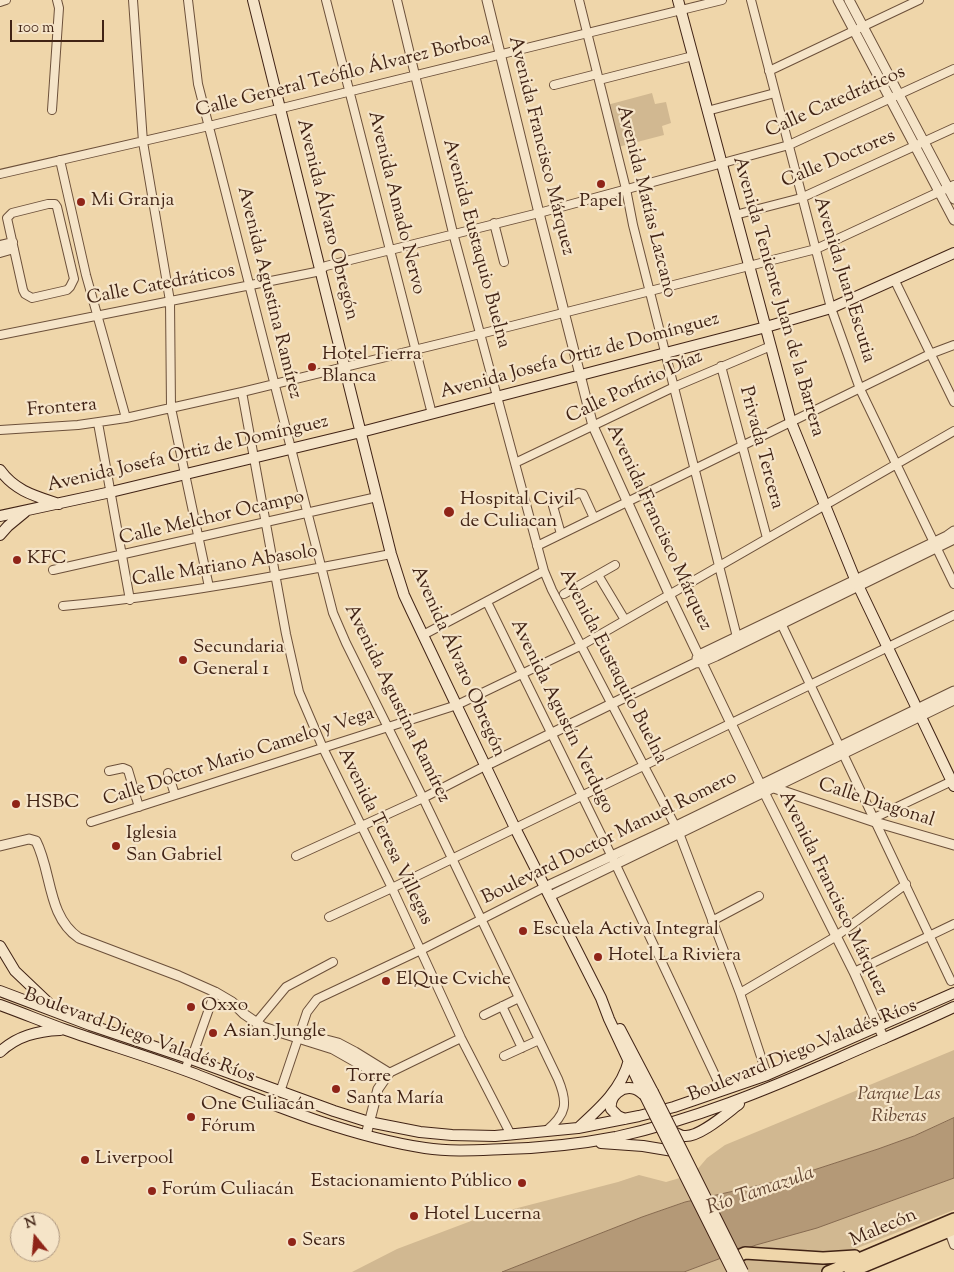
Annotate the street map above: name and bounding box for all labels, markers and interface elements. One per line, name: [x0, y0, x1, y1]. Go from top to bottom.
scale bar: [12, 10, 106, 42]
text: 100 m: [18, 18, 54, 39]
street label: Calle General Teófilo Álvarez Borboa: [194, 28, 492, 124]
street label: Avenida Francisco Márquez: [502, 34, 578, 258]
street label: Calle Catedráticos: [763, 62, 909, 144]
street label: Avenida Matías Lazcano: [610, 104, 680, 300]
street label: Avenida Amado Nervo: [361, 109, 429, 297]
street label: Avenida Álvaro Obregón: [290, 117, 362, 323]
street label: Calle Doctores: [779, 126, 899, 194]
street label: Avenida Eustaquio Buelna: [436, 137, 514, 351]
street label: Avenida Teniente Juan de la Barrera: [726, 154, 828, 440]
marker: Papel: [595, 178, 607, 190]
street label: Avenida Agustina Ramírez: [231, 185, 305, 401]
place label: Mi Granja: [91, 191, 174, 213]
place label: Papel: [579, 192, 623, 214]
street label: Avenida Juan Escutia: [807, 194, 879, 366]
marker: Mi Granja: [75, 196, 87, 208]
street label: Calle Catedráticos: [85, 260, 237, 312]
street label: Avenida Josefa Ortiz de Domínguez: [438, 309, 722, 405]
place label: Hotel Tierra Blanca: [322, 345, 422, 389]
street label: Calle Porfirio Díaz: [563, 346, 707, 430]
marker: Hotel Tierra Blanca: [306, 361, 318, 373]
street label: Privada Tercera: [733, 384, 787, 512]
street label: Frontera: [26, 395, 98, 423]
street label: Avenida Josefa Ortiz de Domínguez: [45, 411, 331, 499]
street label: Avenida Francisco Márquez: [600, 421, 716, 635]
street label: Calle Melchor Ocampo: [117, 487, 307, 551]
place label: Hospital Civil de Culiacan: [460, 490, 574, 534]
marker: Hospital Civil de Culiacan: [442, 505, 456, 519]
street label: Calle Mariano Abasolo: [131, 541, 319, 593]
place label: KFC: [27, 549, 67, 571]
marker: KFC: [11, 554, 23, 566]
street label: Avenida Álvaro Obregón: [405, 563, 509, 761]
street label: Avenida Eustaquio Buelna: [553, 566, 671, 768]
street label: Avenida Agustina Ramírez: [338, 601, 454, 807]
street label: Avenida Agustín Verdugo: [504, 616, 618, 818]
place label: Secundaria General 1: [193, 638, 284, 682]
marker: Secundaria General 1: [177, 654, 189, 666]
street label: Calle Doctor Mario Camelo y Vega: [101, 703, 377, 813]
street label: Avenida Teresa Villegas: [331, 745, 437, 929]
street label: Boulevard Doctor Manuel Romero: [479, 767, 741, 911]
street label: Calle Diagonal: [815, 774, 937, 834]
street label: Avenida Francisco Márquez: [772, 788, 892, 1000]
place label: HSBC: [26, 793, 80, 815]
marker: HSBC: [10, 798, 22, 810]
place label: Iglesia San Gabriel: [126, 824, 222, 868]
marker: Iglesia San Gabriel: [110, 840, 122, 852]
place label: Escuela Activa Integral: [533, 920, 719, 942]
marker: Escuela Activa Integral: [517, 925, 529, 937]
place label: Hotel La Riviera: [608, 946, 741, 968]
marker: Hotel La Riviera: [592, 951, 604, 963]
place label: ElQue Cviche: [396, 970, 511, 992]
marker: ElQue Cviche: [380, 975, 392, 987]
street label: Boulevard Diego Valadés Ríos: [20, 984, 258, 1090]
place label: Oxxo: [201, 996, 248, 1018]
street label: Boulevard Diego Valadés Ríos: [685, 996, 921, 1108]
marker: Oxxo: [185, 1001, 197, 1013]
place label: Asian Jungle: [223, 1022, 326, 1044]
marker: Asian Jungle: [207, 1027, 219, 1039]
place label: Torre Santa María: [346, 1067, 444, 1111]
marker: Torre Santa María: [330, 1083, 342, 1095]
park label: Parque Las Riberas: [857, 1085, 941, 1129]
place label: One Culiacán Fórum: [201, 1095, 315, 1139]
marker: One Culiacán Fórum: [185, 1111, 197, 1123]
place label: Liverpool: [95, 1149, 174, 1171]
marker: Liverpool: [79, 1154, 91, 1166]
water label: Río Tamazula: [704, 1162, 818, 1222]
place label: Estacionamiento Público: [311, 1172, 512, 1194]
marker: Estacionamiento Público: [516, 1177, 528, 1189]
place label: Forúm Culiacán: [162, 1180, 294, 1202]
marker: Forúm Culiacán: [146, 1185, 158, 1197]
place label: Hotel Lucerna: [424, 1205, 541, 1227]
street label: Malecón: [847, 1205, 921, 1253]
marker: Hotel Lucerna: [408, 1210, 420, 1222]
north arrow: [10, 1212, 60, 1262]
text: N: [23, 1212, 39, 1235]
place label: Sears: [302, 1231, 345, 1253]
marker: Sears: [286, 1236, 298, 1248]

